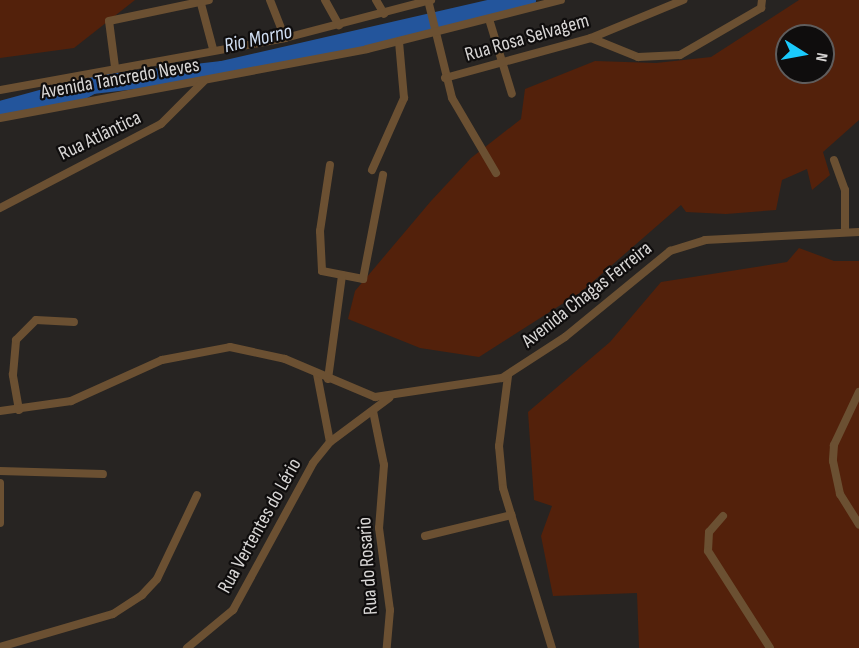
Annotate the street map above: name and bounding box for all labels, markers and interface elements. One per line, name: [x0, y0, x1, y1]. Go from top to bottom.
street label: Rua Rosa Selvagem: [462, 9, 592, 67]
water label: Rio Morno: [221, 19, 295, 59]
north arrow: [775, 24, 835, 84]
text: N: [811, 51, 831, 63]
street label: Avenida Tancredo Neves: [39, 53, 201, 105]
street label: Rua Atlântica: [55, 106, 145, 166]
street label: Avenida Chagas Ferreira: [517, 237, 657, 353]
street label: Rua Vertentes do Lério: [213, 454, 307, 598]
street label: Rua do Rosario: [353, 516, 383, 616]

